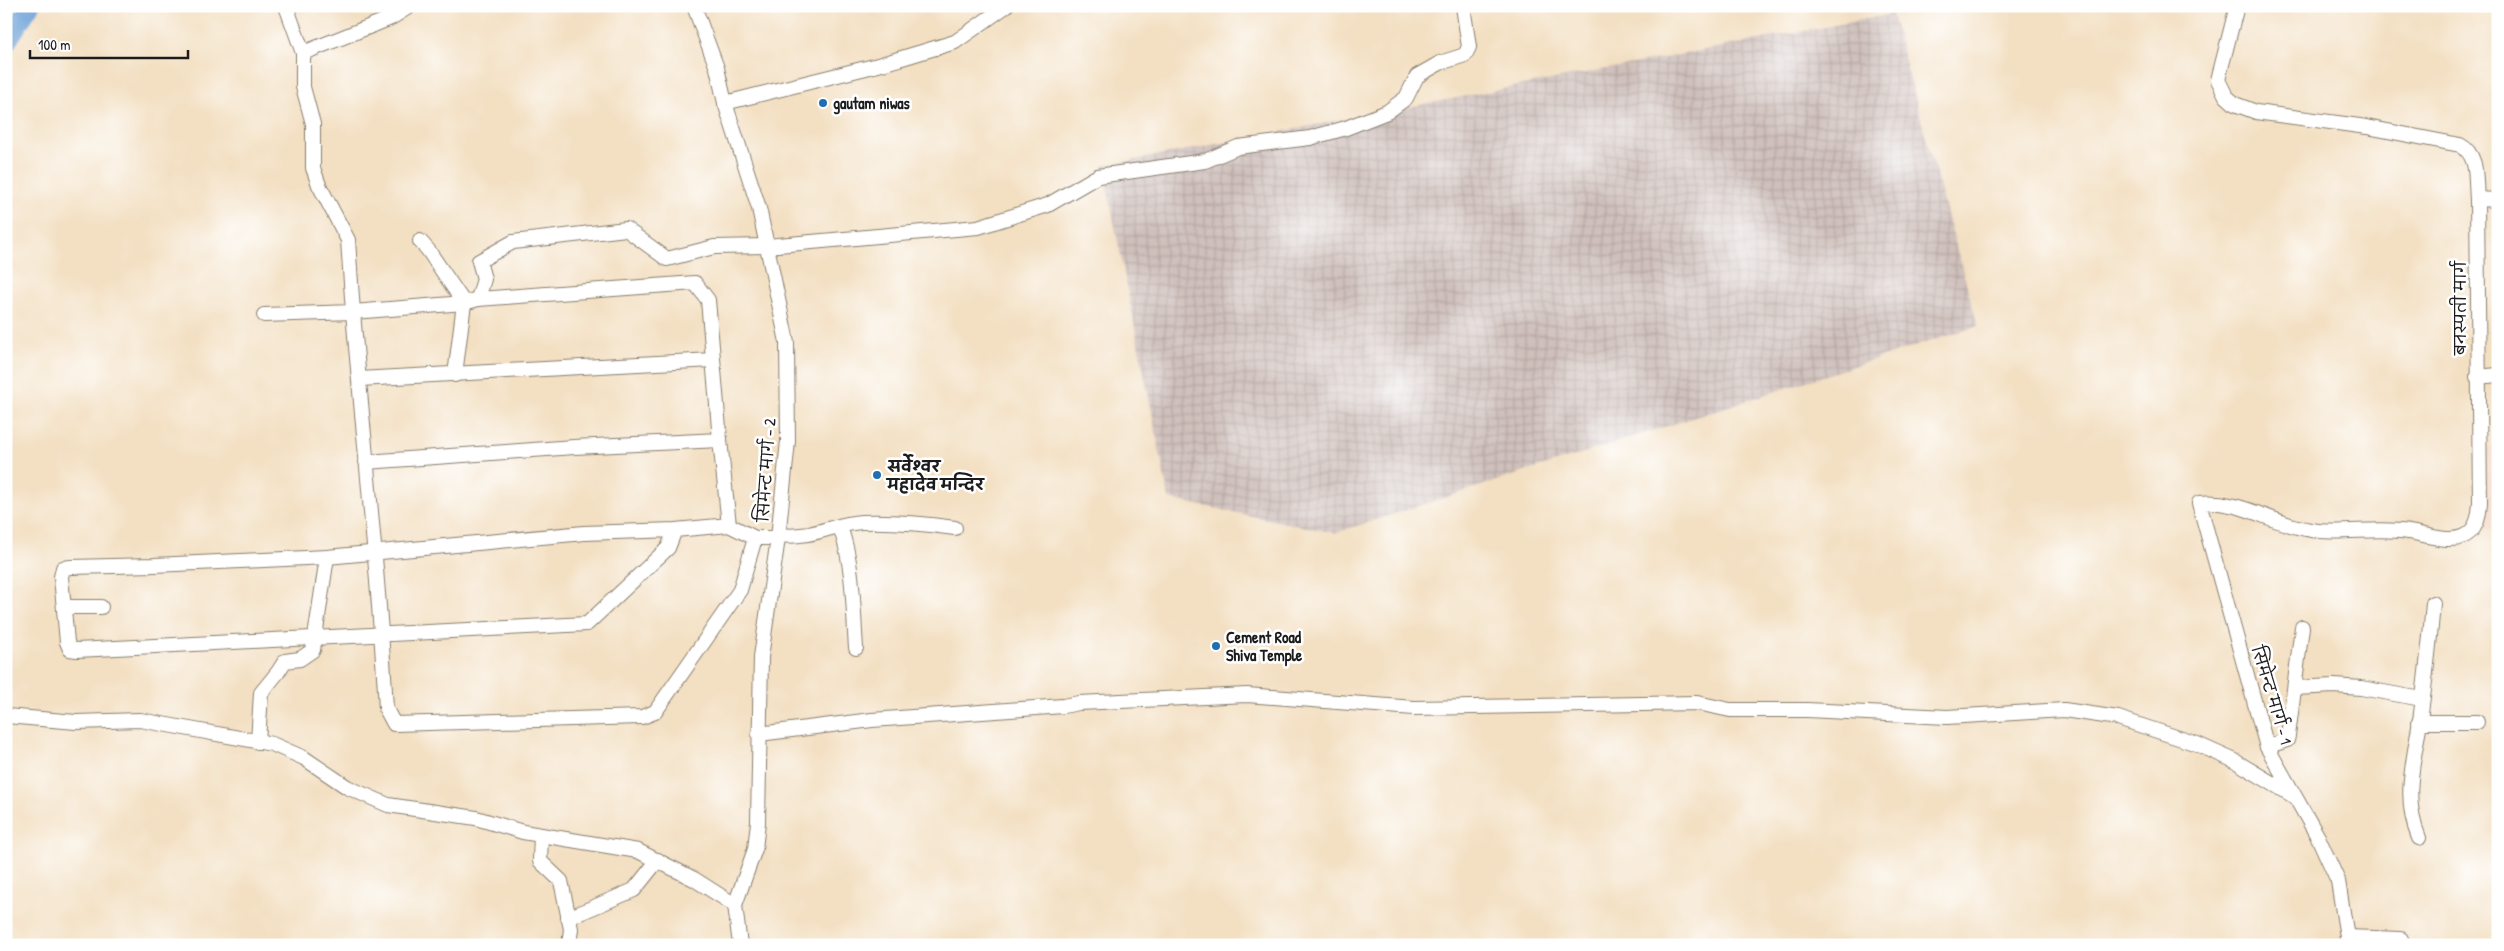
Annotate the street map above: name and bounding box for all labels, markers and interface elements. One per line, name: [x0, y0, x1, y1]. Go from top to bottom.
scale bar: [30, 28, 188, 60]
text: 100 m: [38, 34, 71, 55]
place label: gautam niwas: [833, 92, 911, 115]
marker: gautam niwas: [817, 97, 829, 109]
street label: बनस्पती मार्ग: [2449, 260, 2471, 356]
street label: सिमेन्ट मार्ग - 2: [751, 417, 781, 524]
place label: सर्वेश्वर महादेव मन्दिर: [885, 453, 985, 495]
marker: सर्वेश्वर महादेव मन्दिर: [871, 469, 883, 481]
place label: Cement Road Shiva Temple: [1226, 626, 1303, 667]
marker: Cement Road Shiva Temple: [1210, 640, 1222, 652]
street label: सिमेन्ट मार्ग - 1: [2246, 642, 2297, 747]

